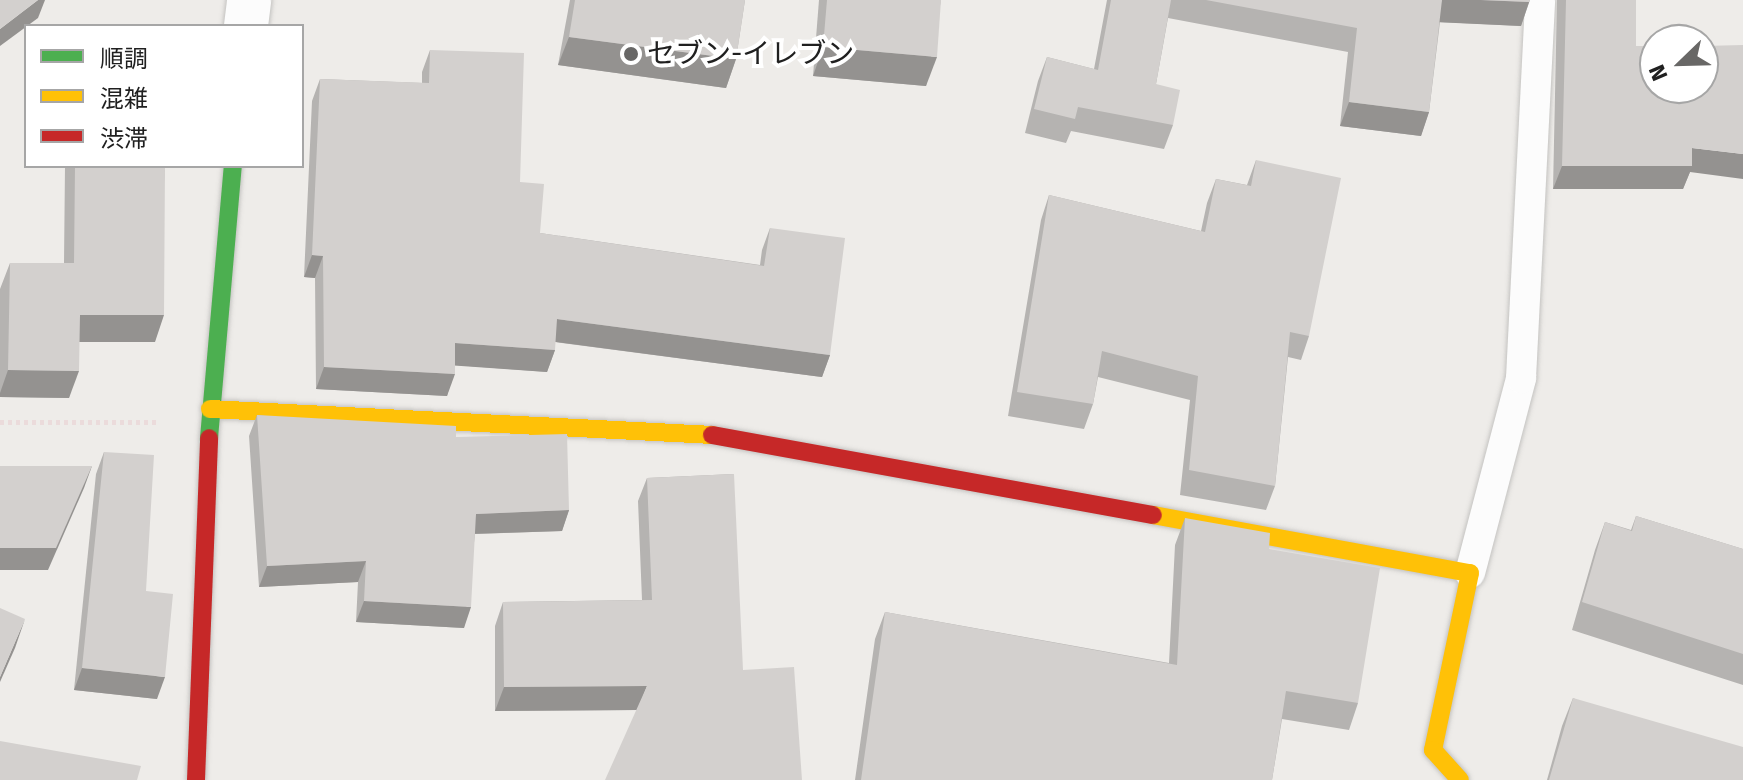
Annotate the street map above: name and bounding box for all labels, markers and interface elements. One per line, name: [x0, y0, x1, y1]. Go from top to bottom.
legend: [24, 24, 304, 168]
north arrow: [1639, 24, 1719, 104]
place label: セブン-イレブン: [647, 37, 854, 71]
text: 順調: [100, 45, 148, 73]
marker: セブン-イレブン: [622, 45, 640, 63]
text: N: [1643, 61, 1674, 85]
text: 混雑: [100, 85, 148, 113]
text: 渋滞: [100, 125, 148, 153]

